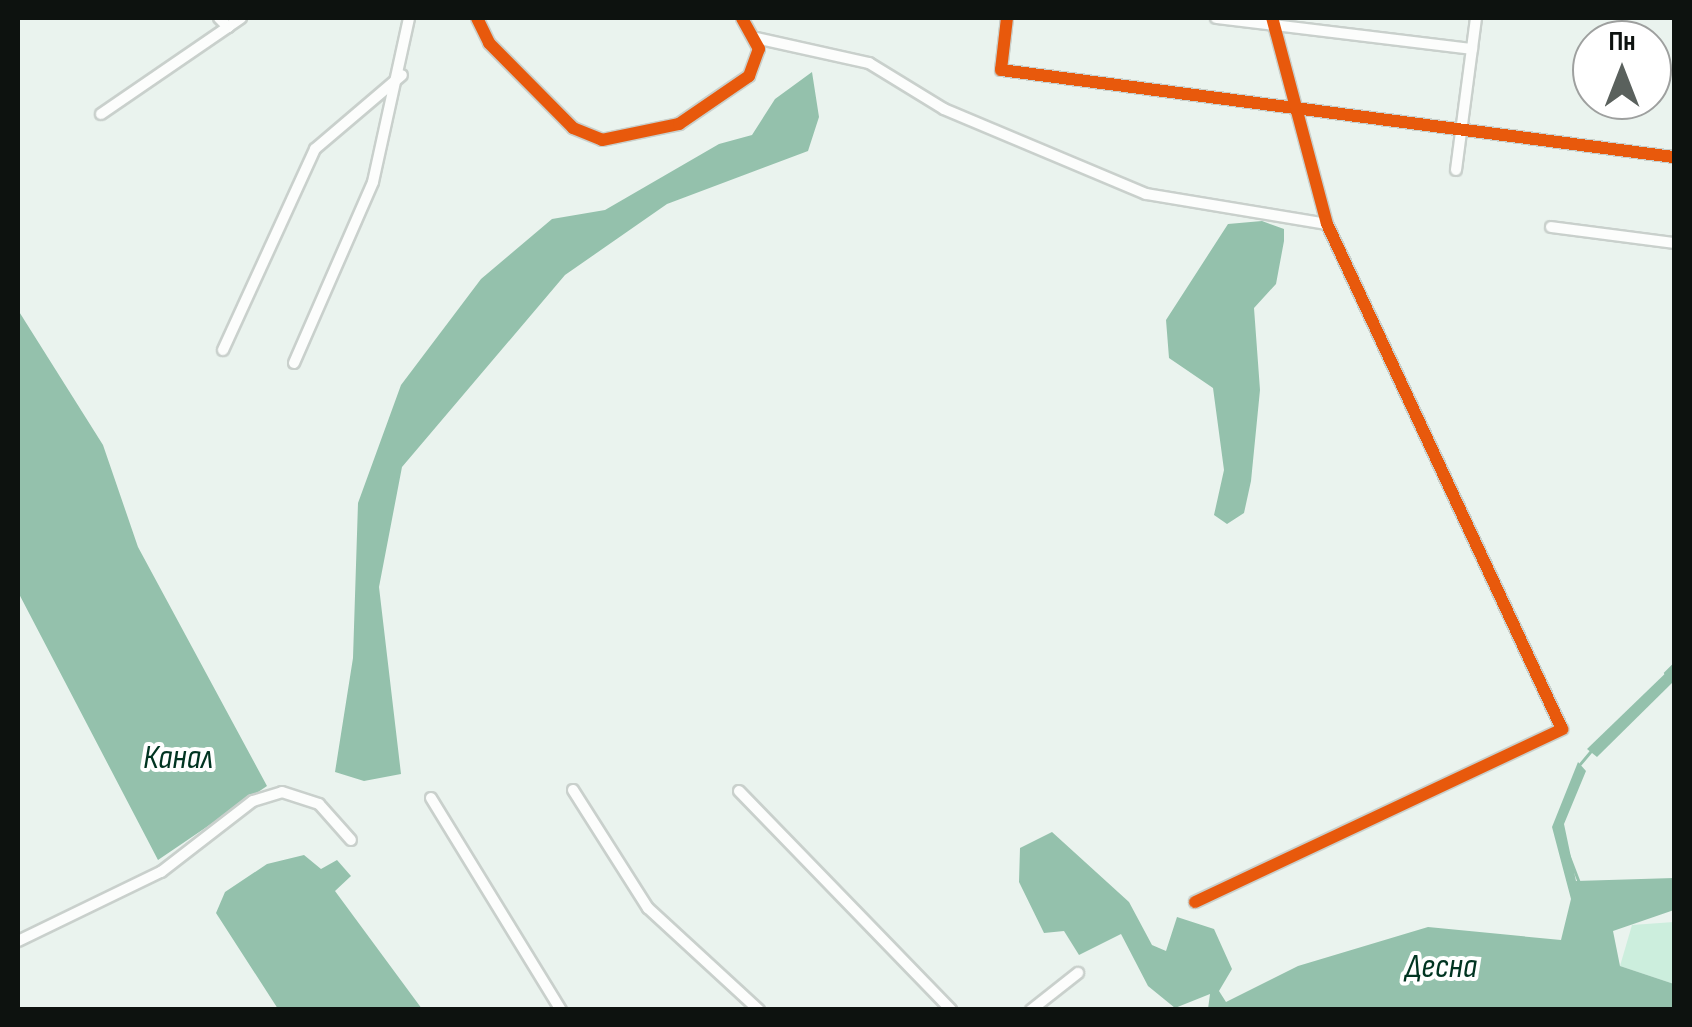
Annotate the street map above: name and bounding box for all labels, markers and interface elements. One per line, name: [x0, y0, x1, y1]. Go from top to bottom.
north arrow: [1572, 20, 1672, 120]
text: Пн: [1608, 25, 1636, 58]
water label: Канал: [143, 737, 213, 779]
water label: Десна: [1405, 946, 1477, 988]

